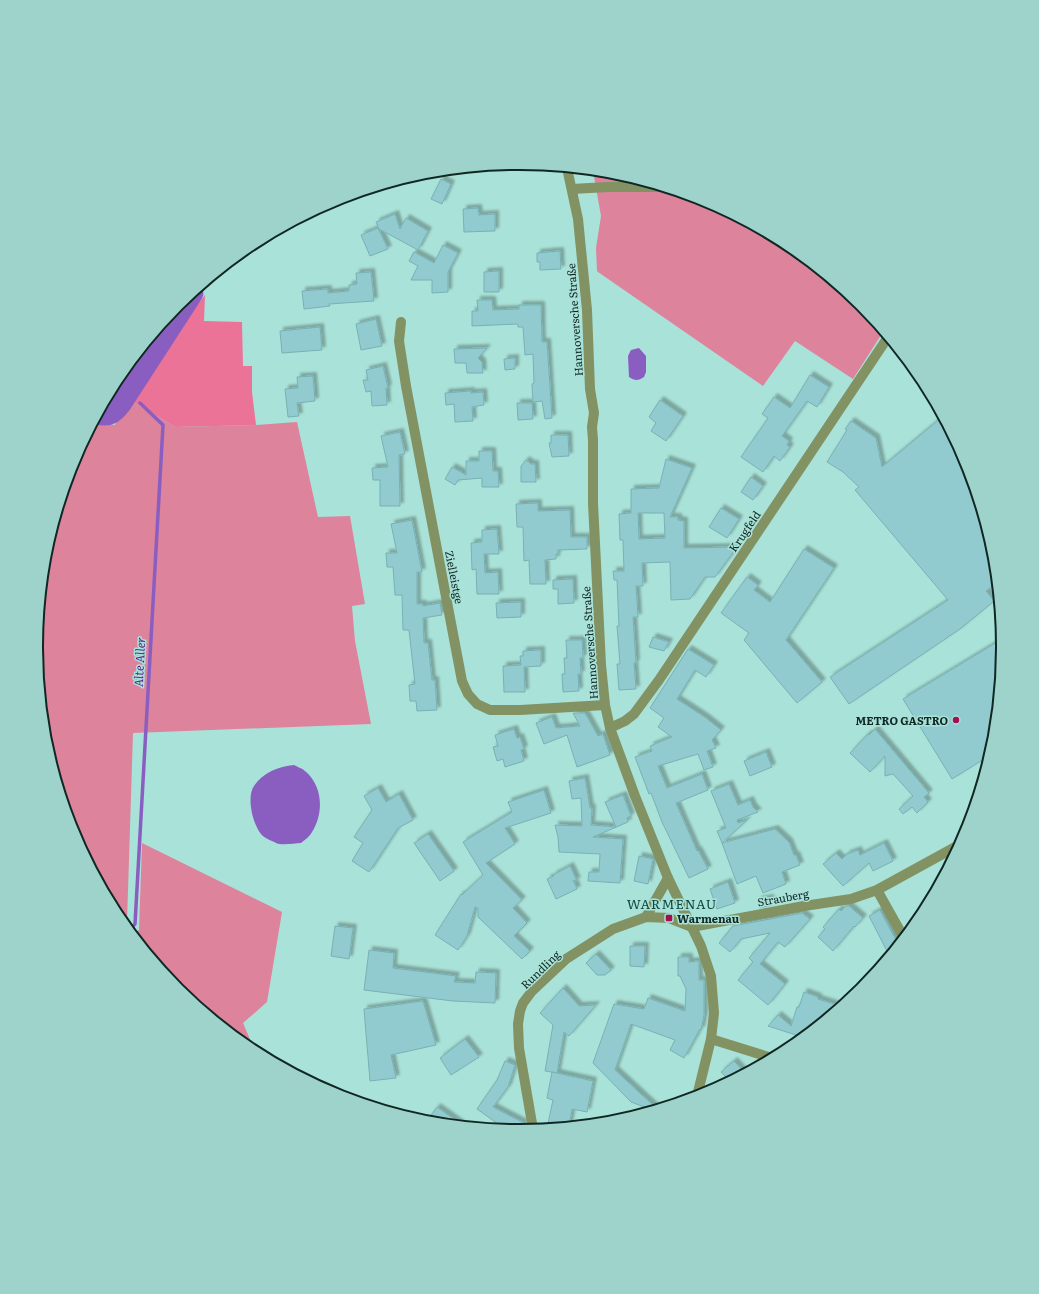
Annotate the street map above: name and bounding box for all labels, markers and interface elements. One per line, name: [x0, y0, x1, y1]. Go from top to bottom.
street label: Hannoversche Straße: [562, 263, 586, 377]
street label: Krugfeld: [724, 507, 764, 555]
street label: Zielleistge: [442, 549, 468, 605]
street label: Hannoversche Straße: [577, 586, 601, 700]
water label: Alte Aller: [129, 636, 149, 687]
place label: METRO GASTRO: [855, 712, 948, 728]
marker: METRO GASTRO: [951, 715, 961, 725]
street label: Strauberg: [756, 884, 811, 909]
district label: WARMENAU: [627, 894, 717, 913]
place label: Warmenau: [677, 910, 740, 926]
marker: Warmenau: [664, 913, 674, 923]
street label: Rundling: [517, 946, 564, 992]

